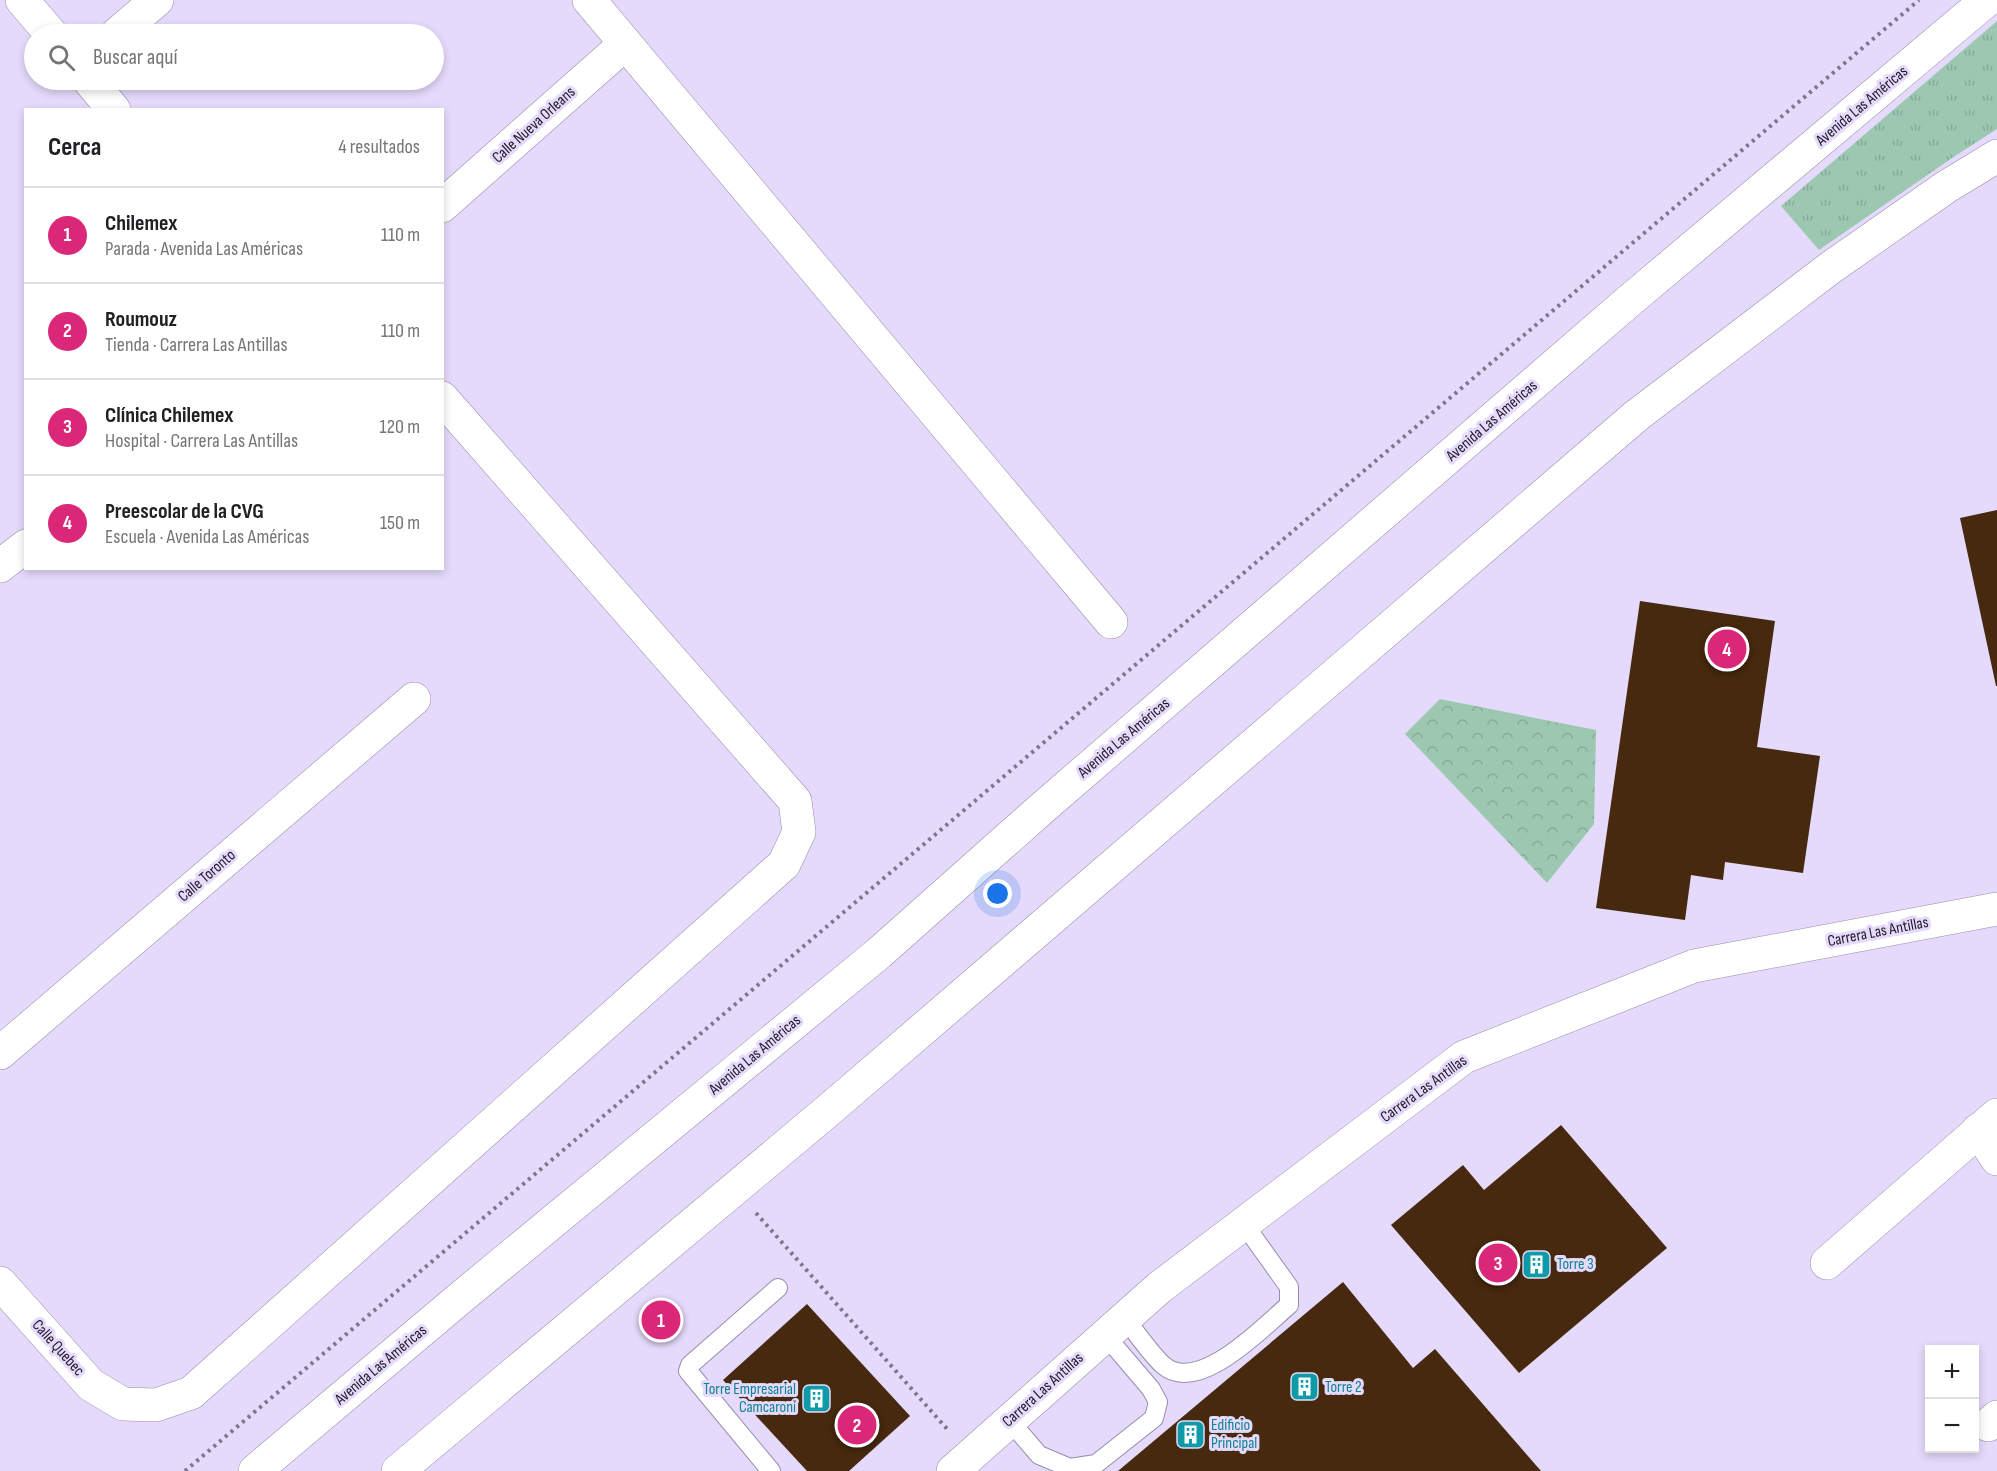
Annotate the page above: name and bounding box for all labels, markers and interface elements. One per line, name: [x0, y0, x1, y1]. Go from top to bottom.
search box: [24, 24, 444, 90]
icon: search: [45, 41, 78, 74]
text: Buscar aquí: [93, 44, 178, 71]
street label: Avenida Las Américas: [1811, 62, 1912, 151]
street label: Calle Nueva Orleans: [489, 83, 580, 167]
text: Cerca: [48, 132, 101, 163]
text: 4 resultados: [338, 135, 420, 159]
text: Chilemex: [105, 210, 177, 237]
text: 1: [64, 223, 71, 247]
text: 110 m: [381, 223, 420, 247]
text: Parada · Avenida Las Américas: [105, 237, 303, 261]
text: Roumouz: [105, 306, 177, 333]
text: 2: [63, 319, 72, 343]
text: 110 m: [381, 319, 420, 343]
text: Tienda · Carrera Las Antillas: [105, 333, 288, 357]
street label: Avenida Las Américas: [1442, 376, 1542, 466]
text: Clínica Chilemex: [105, 402, 233, 429]
text: 3: [63, 415, 72, 439]
text: 120 m: [380, 415, 420, 439]
text: Hospital · Carrera Las Antillas: [105, 429, 298, 453]
text: Preescolar de la CVG: [105, 498, 264, 525]
text: 4: [63, 511, 72, 535]
text: 150 m: [380, 511, 420, 535]
text: Escuela · Avenida Las Américas: [105, 525, 309, 549]
pin: 4: [1708, 626, 1746, 672]
street label: Avenida Las Américas: [1073, 694, 1174, 783]
street label: Calle Toronto: [174, 846, 240, 906]
your location: [983, 879, 1012, 908]
street label: Carrera Las Antillas: [1826, 913, 1930, 951]
street label: Avenida Las Américas: [704, 1011, 805, 1100]
street label: Carrera Las Antillas: [1377, 1051, 1471, 1127]
pin: 3: [1478, 1240, 1518, 1286]
building icon: Torre 3: [1520, 1248, 1552, 1280]
place label: Torre 3: [1557, 1255, 1594, 1274]
pin: 1: [642, 1298, 680, 1342]
street label: Calle Quebec: [28, 1316, 88, 1380]
street label: Avenida Las Américas: [330, 1321, 431, 1410]
map controls: [1925, 1345, 1979, 1453]
button: +: [1925, 1345, 1979, 1399]
street label: Carrera Las Antillas: [999, 1349, 1088, 1431]
building icon: Torre 2: [1288, 1371, 1320, 1403]
place label: Torre 2: [1325, 1378, 1362, 1397]
place label: Torre Empresarial Camcaroní: [703, 1380, 796, 1417]
building icon: Torre Empresarial Camcaroní: [801, 1382, 833, 1414]
button: −: [1925, 1399, 1979, 1453]
pin: 2: [838, 1402, 876, 1448]
place label: Edificio Principal: [1211, 1416, 1257, 1453]
building icon: Edificio Principal: [1174, 1418, 1206, 1450]

